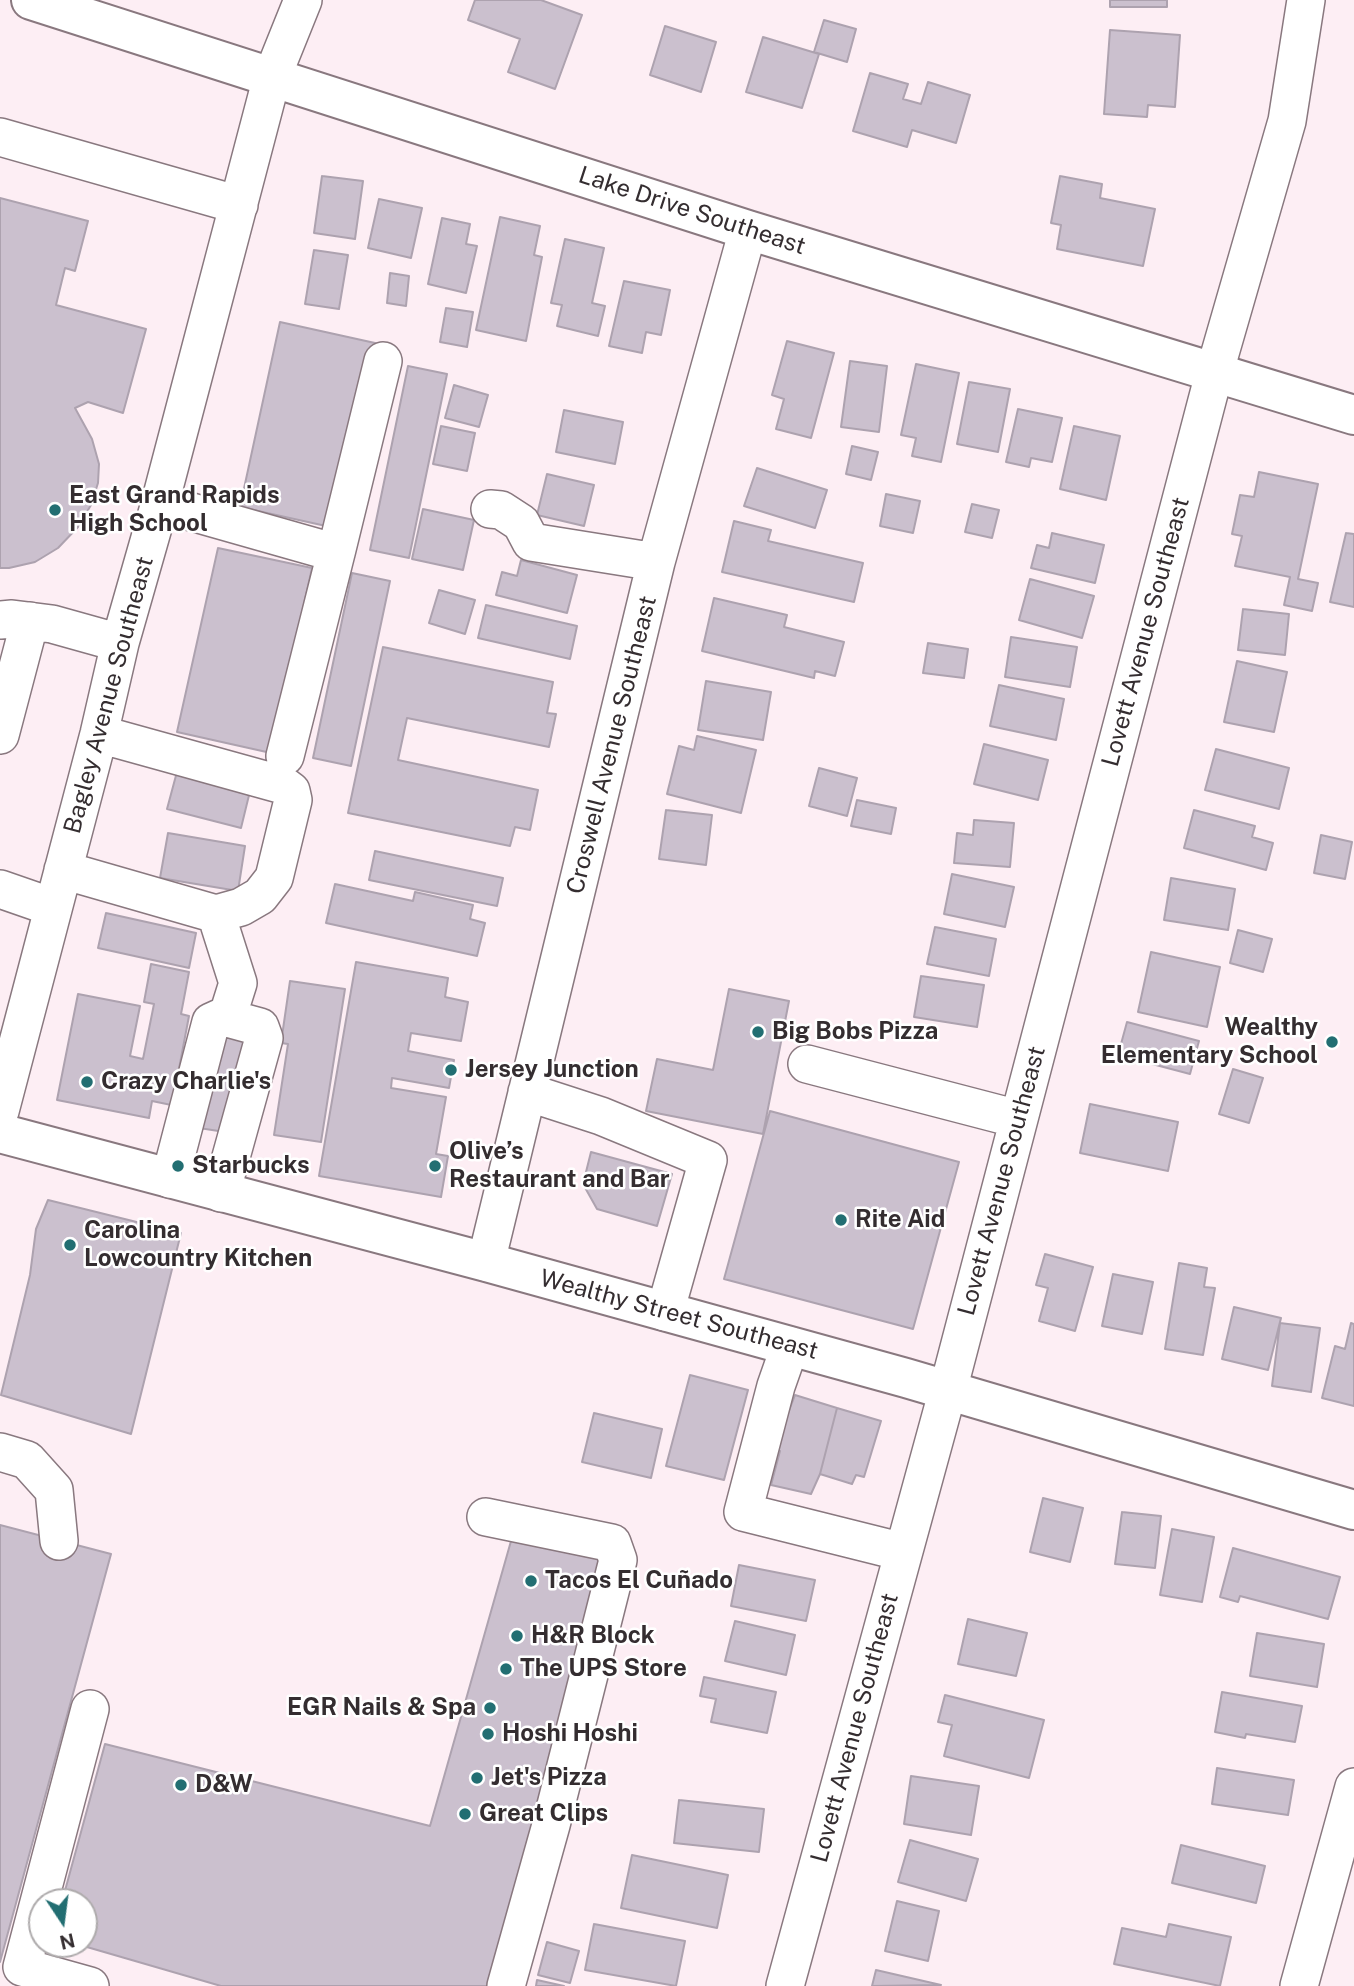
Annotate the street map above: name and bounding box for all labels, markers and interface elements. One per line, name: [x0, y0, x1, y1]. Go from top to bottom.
street label: Lake Drive Southeast: [575, 161, 809, 261]
place label: East Grand Rapids High School: [69, 482, 280, 538]
street label: Lovett Avenue Southeast: [1096, 494, 1196, 770]
marker: East Grand Rapids High School: [47, 502, 63, 518]
street label: Bagley Avenue Southeast: [58, 553, 160, 837]
street label: Croswell Avenue Southeast: [561, 593, 663, 897]
place label: Wealthy Elementary School: [1101, 1014, 1318, 1070]
place label: Big Bobs Pizza: [772, 1018, 938, 1046]
marker: Big Bobs Pizza: [750, 1024, 766, 1040]
marker: Wealthy Elementary School: [1324, 1034, 1340, 1050]
street label: Lovett Avenue Southeast: [952, 1043, 1052, 1319]
place label: Jersey Junction: [465, 1056, 639, 1084]
marker: Jersey Junction: [443, 1062, 459, 1078]
place label: Crazy Charlie's: [101, 1068, 271, 1096]
marker: Crazy Charlie's: [79, 1074, 95, 1090]
place label: Olive’s Restaurant and Bar: [449, 1138, 670, 1194]
place label: Starbucks: [192, 1152, 310, 1180]
marker: Starbucks: [170, 1158, 186, 1174]
marker: Olive’s Restaurant and Bar: [427, 1158, 443, 1174]
place label: Rite Aid: [855, 1206, 945, 1234]
marker: Rite Aid: [833, 1212, 849, 1228]
place label: Carolina Lowcountry Kitchen: [84, 1217, 312, 1273]
marker: Carolina Lowcountry Kitchen: [62, 1237, 78, 1253]
street label: Wealthy Street Southeast: [537, 1264, 821, 1366]
place label: Tacos El Cuñado: [545, 1567, 733, 1595]
marker: Tacos El Cuñado: [523, 1573, 539, 1589]
street label: Lovett Avenue Southeast: [805, 1590, 905, 1866]
place label: H&R Block: [531, 1622, 655, 1650]
marker: H&R Block: [509, 1628, 525, 1644]
place label: The UPS Store: [520, 1655, 687, 1683]
marker: The UPS Store: [498, 1661, 514, 1677]
place label: EGR Nails & Spa: [287, 1694, 476, 1722]
marker: EGR Nails & Spa: [482, 1700, 498, 1716]
place label: Hoshi Hoshi: [502, 1720, 638, 1748]
marker: Hoshi Hoshi: [480, 1726, 496, 1742]
place label: Jet's Pizza: [491, 1764, 607, 1792]
marker: Jet's Pizza: [469, 1770, 485, 1786]
place label: D&W: [195, 1771, 253, 1799]
marker: D&W: [173, 1777, 189, 1793]
place label: Great Clips: [479, 1800, 608, 1828]
marker: Great Clips: [457, 1806, 473, 1822]
north arrow: [28, 1888, 98, 1958]
text: N: [58, 1929, 77, 1954]

